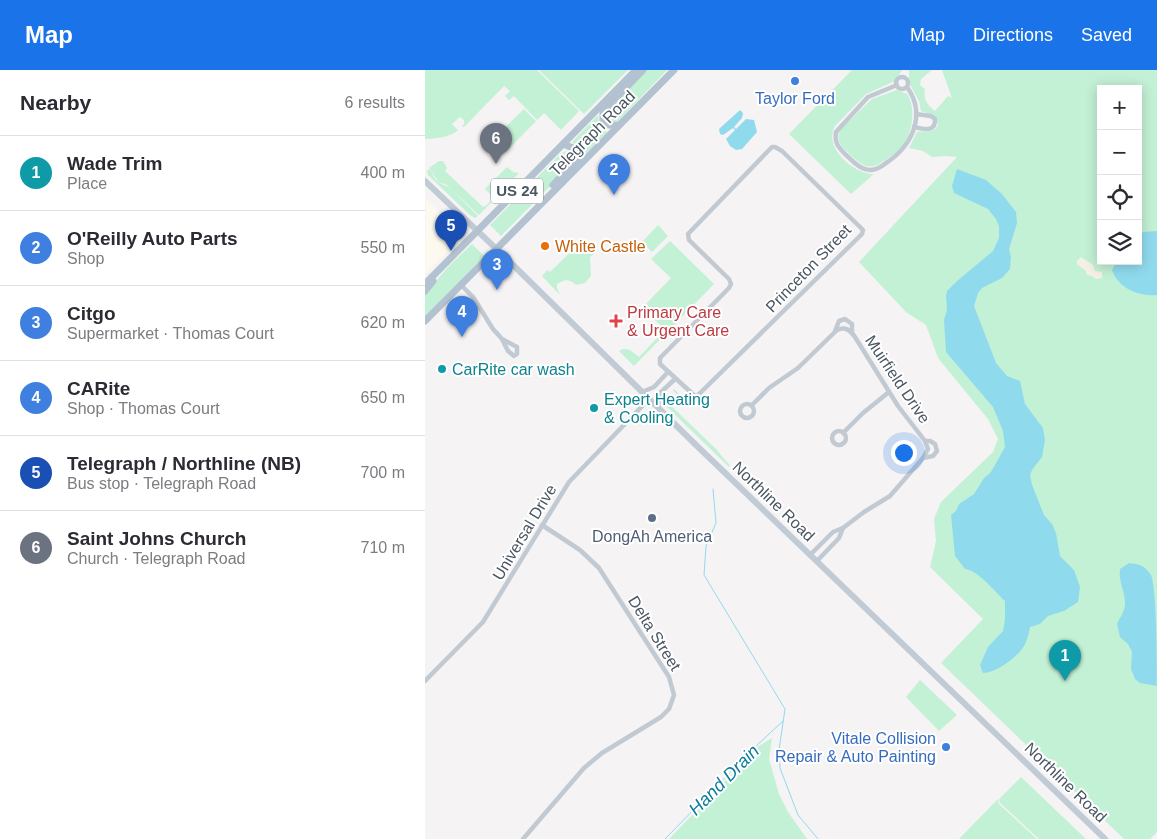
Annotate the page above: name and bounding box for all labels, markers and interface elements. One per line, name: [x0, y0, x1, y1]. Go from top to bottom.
text: Map: [25, 21, 73, 48]
text: Map: [910, 25, 945, 45]
text: Directions: [973, 25, 1053, 45]
text: Saved: [1081, 25, 1132, 45]
marker: Taylor Ford: [789, 75, 801, 87]
map controls: [1097, 85, 1142, 265]
button: +: [1097, 85, 1142, 130]
street label: Telegraph Road: [546, 87, 638, 179]
place label: Taylor Ford: [755, 90, 835, 107]
text: Nearby: [20, 91, 91, 114]
text: 6 results: [345, 94, 405, 111]
pin: 6: [480, 123, 512, 164]
button: −: [1097, 130, 1142, 175]
text: Wade Trim: [67, 153, 162, 174]
pin: 2: [598, 154, 630, 195]
text: 1: [32, 164, 40, 181]
text: 400 m: [361, 164, 405, 181]
text: Place: [67, 175, 107, 192]
button: locate: [1097, 175, 1142, 220]
road number: US 24: [491, 178, 543, 204]
pin: 5: [435, 210, 467, 251]
button: layers: [1097, 220, 1142, 265]
street label: Princeton Street: [762, 221, 855, 316]
text: O'Reilly Auto Parts: [67, 228, 238, 249]
place label: White Castle: [555, 238, 646, 255]
text: 2: [32, 239, 40, 256]
text: 550 m: [361, 239, 405, 256]
marker: White Castle: [539, 240, 551, 252]
pin: 3: [481, 249, 513, 290]
text: Shop: [67, 250, 104, 267]
pin: 4: [446, 296, 478, 337]
text: Citgo: [67, 303, 116, 324]
place label: Primary Care & Urgent Care: [627, 304, 729, 339]
text: 3: [32, 314, 40, 331]
text: 620 m: [361, 314, 405, 331]
marker: Primary Care & Urgent Care: [609, 314, 623, 328]
text: Supermarket · Thomas Court: [67, 325, 274, 342]
street label: Muirfield Drive: [862, 332, 933, 426]
place label: CarRite car wash: [452, 361, 575, 378]
marker: CarRite car wash: [436, 363, 448, 375]
text: CARite: [67, 378, 130, 399]
text: 4: [32, 389, 40, 406]
text: 650 m: [361, 389, 405, 406]
place label: Expert Heating & Cooling: [604, 391, 710, 426]
text: Shop · Thomas Court: [67, 400, 220, 417]
marker: Expert Heating & Cooling: [588, 402, 600, 414]
your location: [891, 440, 917, 466]
text: Telegraph / Northline (NB): [67, 453, 301, 474]
street label: Northline Road: [729, 458, 818, 545]
text: 5: [32, 464, 40, 481]
text: 700 m: [361, 464, 405, 481]
text: Bus stop · Telegraph Road: [67, 475, 256, 492]
street label: Universal Drive: [489, 481, 560, 583]
marker: DongAh America: [646, 512, 658, 524]
text: Saint Johns Church: [67, 528, 246, 549]
place label: DongAh America: [592, 528, 712, 545]
text: 6: [32, 539, 40, 556]
text: 710 m: [361, 539, 405, 556]
text: Church · Telegraph Road: [67, 550, 245, 567]
street label: Delta Street: [625, 593, 684, 674]
pin: 1: [1049, 640, 1081, 681]
place label: Vitale Collision Repair & Auto Painting: [775, 730, 936, 765]
street label: Northline Road: [1021, 739, 1110, 826]
water label: Hand Drain: [685, 741, 763, 819]
marker: Vitale Collision Repair & Auto Painting: [940, 741, 952, 753]

